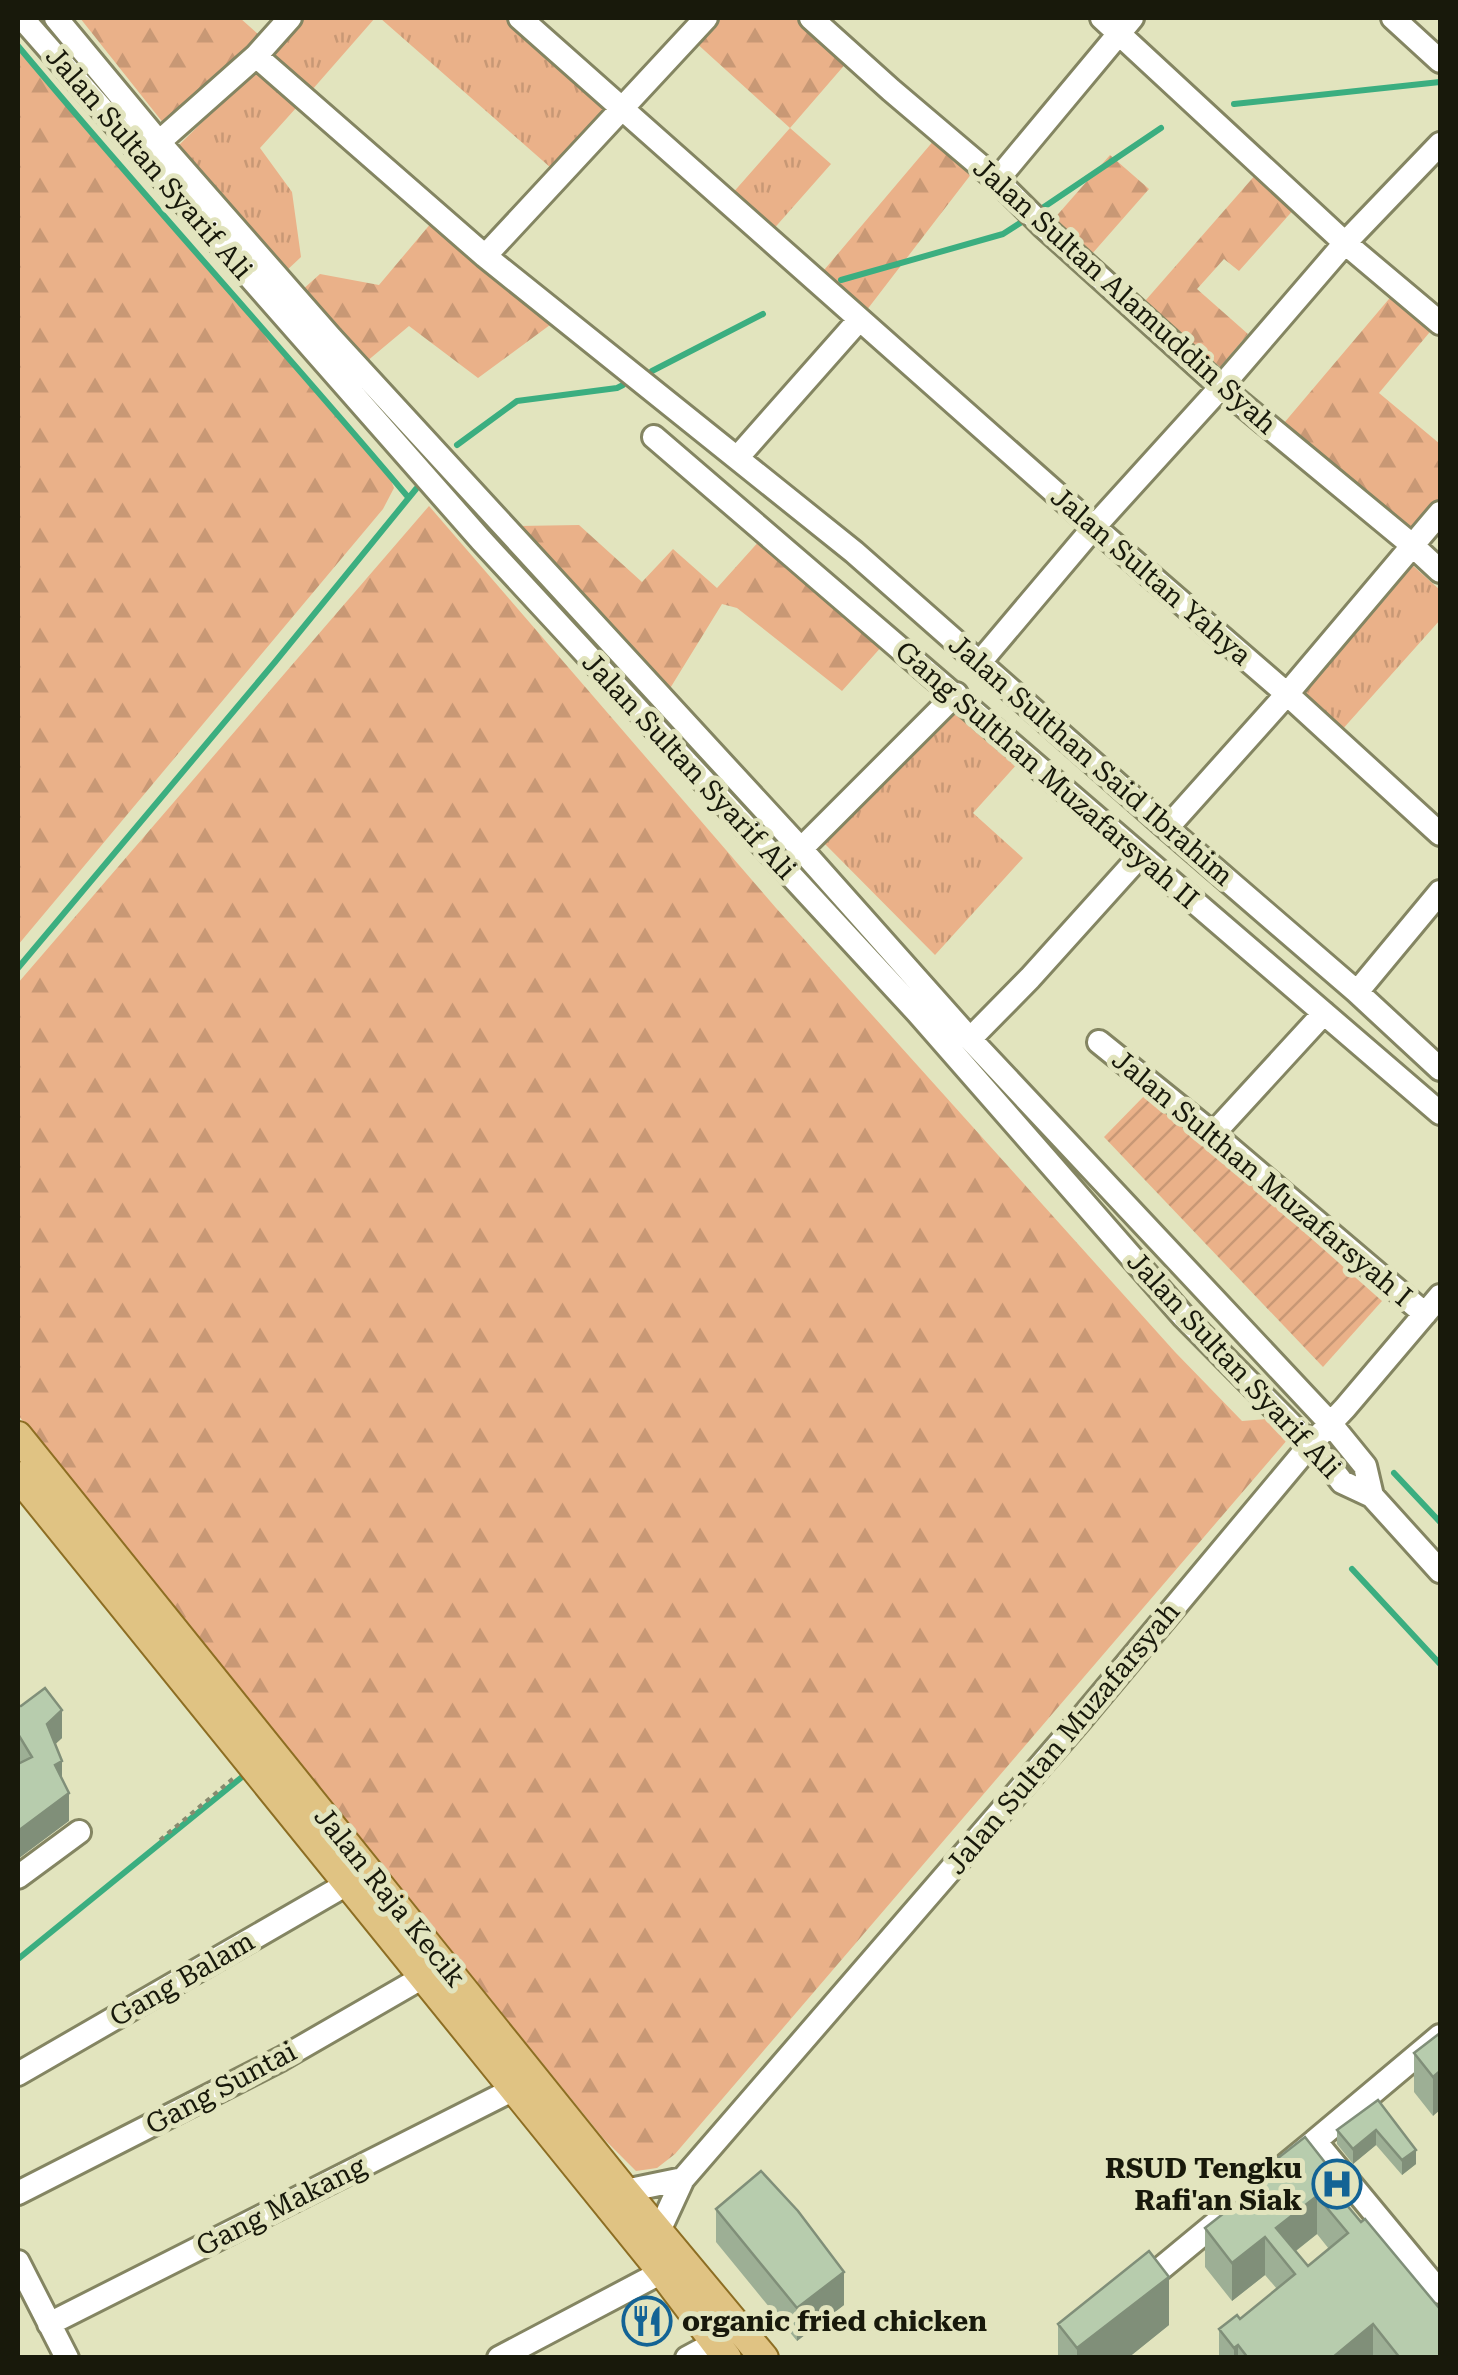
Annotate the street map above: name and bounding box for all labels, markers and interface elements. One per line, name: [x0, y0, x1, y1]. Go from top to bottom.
street label: Jalan Sultan Syarif Ali: [39, 40, 259, 286]
street label: Jalan Sultan Alamuddin Syah: [967, 151, 1283, 441]
street label: Jalan Sultan Yahya: [1044, 480, 1258, 672]
street label: Jalan Sulthan Said Ibrahim: [942, 628, 1240, 892]
street label: Gang Sulthan Muzafarsyah II: [889, 634, 1205, 916]
street label: Jalan Sultan Syarif Ali: [575, 646, 803, 886]
street label: Jalan Sulthan Muzafarsyah I: [1105, 1043, 1419, 1313]
street label: Jalan Sultan Syarif Ali: [1120, 1245, 1348, 1485]
street label: Jalan Sultan Muzafarsyah: [939, 1595, 1187, 1881]
street label: Jalan Raja Kecik: [307, 1800, 473, 1994]
street label: Gang Balam: [104, 1924, 260, 2034]
street label: Gang Suntai: [140, 2034, 302, 2141]
street label: Gang Makang: [191, 2149, 371, 2263]
place label: RSUD Tengku Rafi'an Siak: [1105, 2152, 1302, 2217]
hospital icon: RSUD Tengku Rafi'an Siak: [1311, 2158, 1363, 2210]
restaurant icon: organic fried chicken: [621, 2295, 673, 2347]
place label: organic fried chicken: [682, 2305, 987, 2338]

